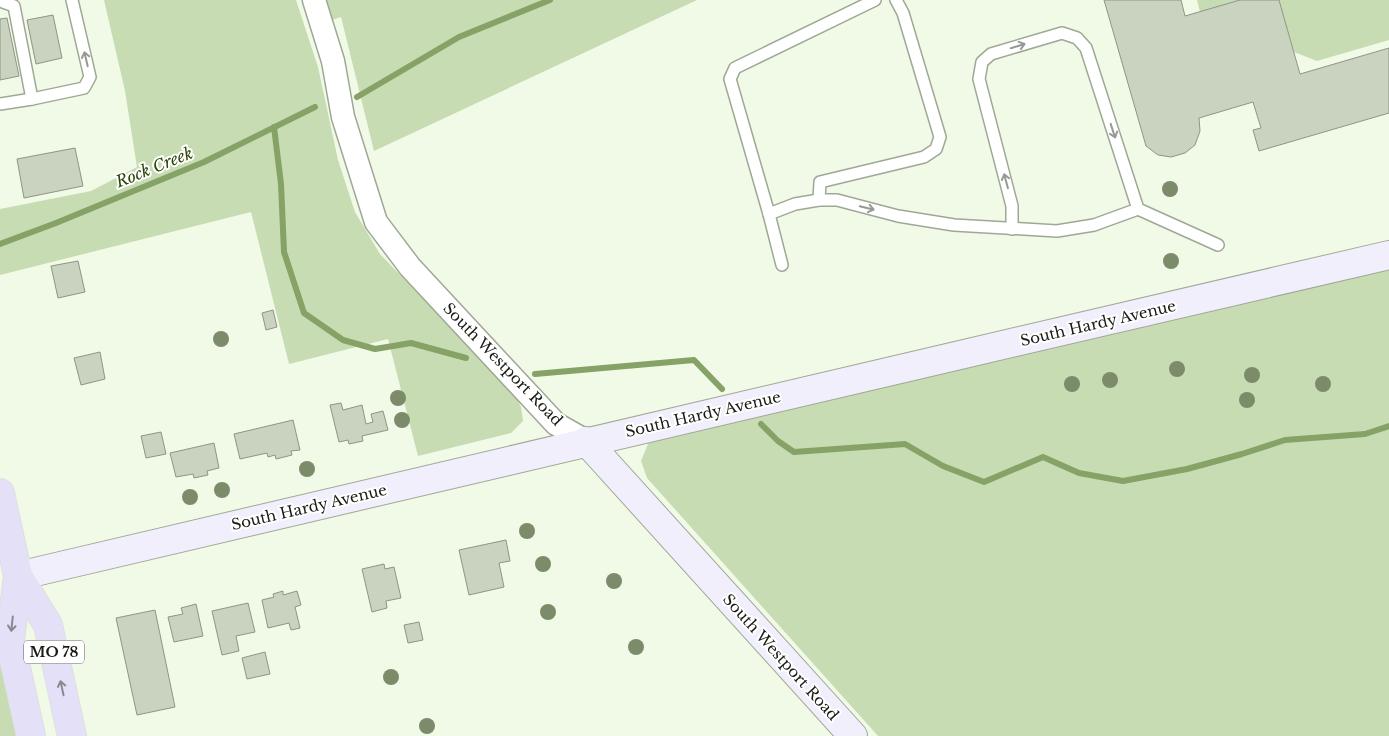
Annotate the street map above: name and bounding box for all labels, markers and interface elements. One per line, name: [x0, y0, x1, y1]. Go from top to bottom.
one-way arrow: [1009, 41, 1025, 51]
one-way arrow: [81, 51, 90, 67]
one-way arrow: [1108, 123, 1118, 139]
water label: Rock Creek: [112, 142, 195, 192]
one-way arrow: [1000, 174, 1010, 190]
one-way arrow: [858, 204, 874, 213]
street label: South Hardy Avenue: [1018, 296, 1178, 350]
street label: South Westport Road: [439, 298, 567, 430]
street label: South Hardy Avenue: [623, 387, 783, 441]
street label: South Hardy Avenue: [229, 480, 389, 534]
street label: South Westport Road: [719, 590, 843, 724]
one-way arrow: [7, 616, 17, 632]
road number: MO 78: [24, 640, 84, 664]
one-way arrow: [57, 681, 66, 697]

